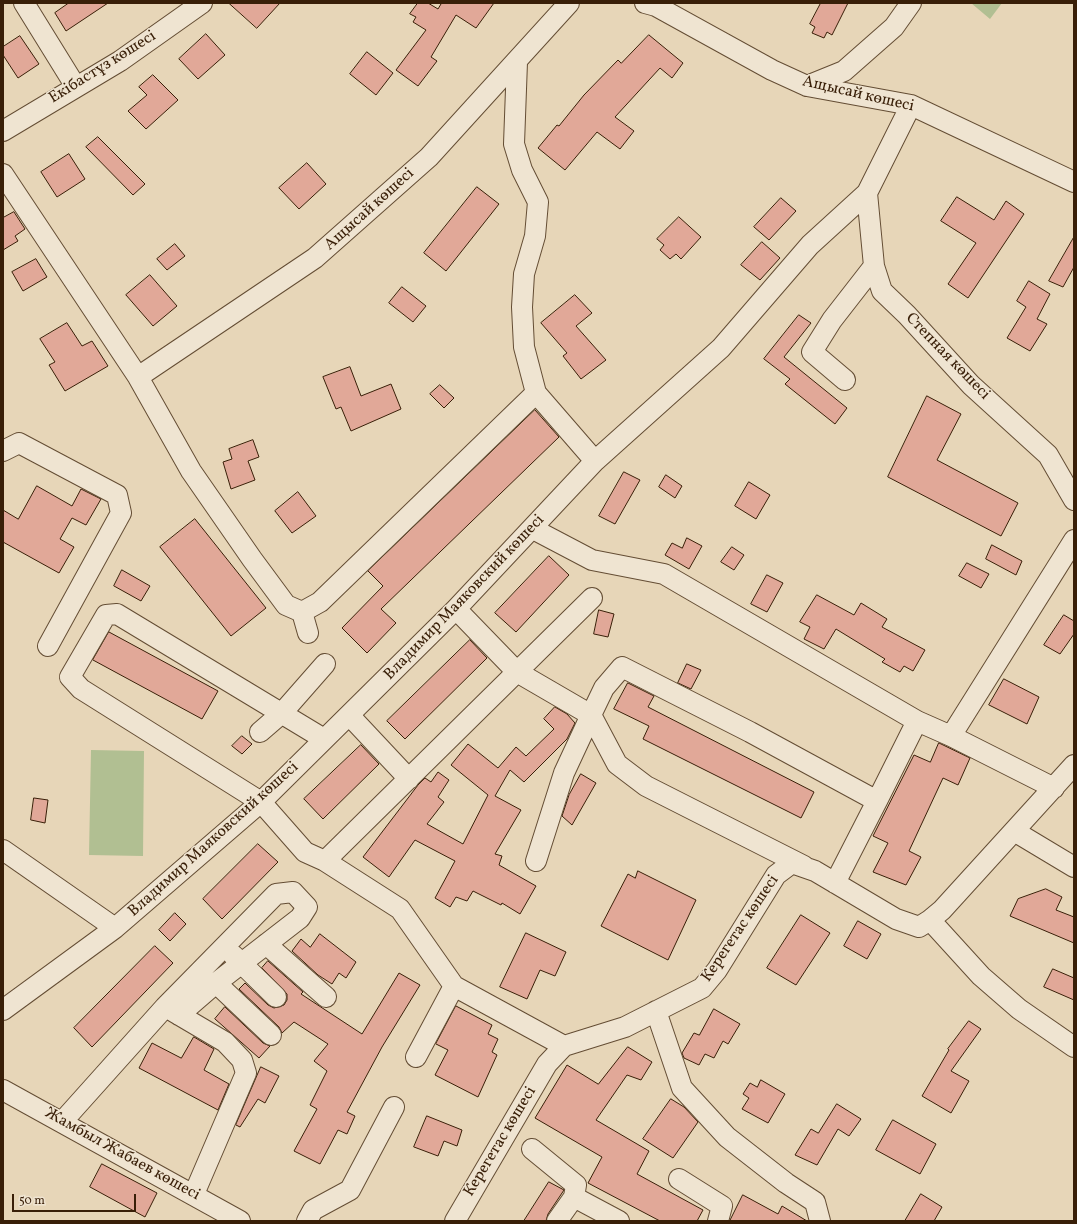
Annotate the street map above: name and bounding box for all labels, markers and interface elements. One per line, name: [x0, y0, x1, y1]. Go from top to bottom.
street label: Екібастұз көшесі: [46, 27, 160, 109]
street label: Ащысай көшесі: [800, 73, 916, 117]
street label: Ащысай көшесі: [321, 165, 419, 255]
street label: Степная көшесі: [901, 309, 993, 405]
street label: Владимир Маяковский көшесі: [381, 511, 549, 685]
street label: Владимир Маяковский көшесі: [125, 758, 303, 922]
street label: Керегетас көшесі: [698, 872, 784, 986]
street label: Керегетас көшесі: [461, 1084, 541, 1200]
street label: Жамбыл Жабаев көшесі: [41, 1104, 203, 1206]
scale bar: [14, 1186, 138, 1212]
text: 50 m: [19, 1193, 45, 1209]

